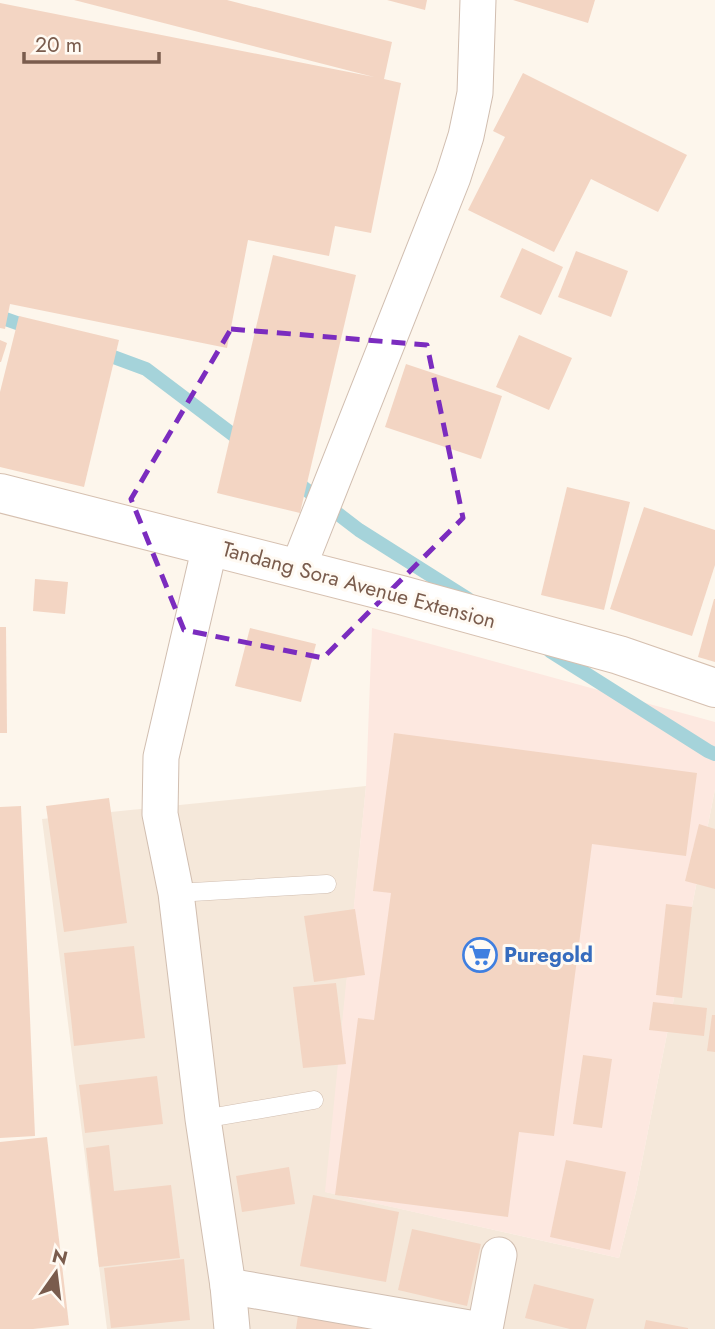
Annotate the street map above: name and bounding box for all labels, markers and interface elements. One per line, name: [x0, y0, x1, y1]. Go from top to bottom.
scale bar: [24, 21, 159, 65]
text: 20 m: [35, 30, 82, 60]
street label: Tandang Sora Avenue Extension: [219, 534, 499, 636]
supermarket icon: Puregold: [461, 936, 499, 974]
place label: Puregold: [504, 940, 593, 970]
north arrow: [21, 1238, 91, 1308]
text: N: [49, 1242, 71, 1272]

